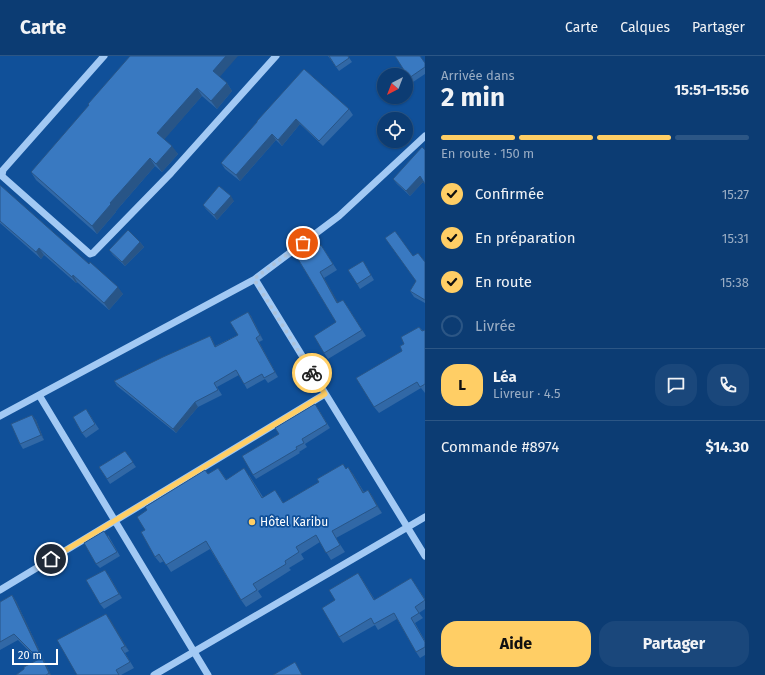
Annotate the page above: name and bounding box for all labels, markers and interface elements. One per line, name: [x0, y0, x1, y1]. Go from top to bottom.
text: Carte: [20, 16, 66, 39]
text: Carte: [565, 19, 598, 36]
text: Calques: [620, 19, 670, 36]
text: Partager: [692, 19, 745, 36]
north arrow: [377, 68, 413, 104]
map controls: [377, 68, 413, 148]
text: Arrivée dans: [441, 68, 515, 83]
text: 15:51–15:56: [674, 81, 749, 99]
text: 2 min: [441, 82, 505, 113]
button: locate: [377, 112, 413, 148]
text: En route · 150 m: [441, 146, 534, 161]
icon: check: [441, 183, 463, 205]
text: Confirmée: [475, 185, 544, 203]
text: 15:27: [722, 187, 749, 202]
pin: [286, 226, 320, 260]
icon: check: [441, 227, 463, 249]
text: En préparation: [475, 229, 576, 247]
text: 15:31: [722, 231, 749, 246]
icon: bag: [292, 232, 314, 254]
icon: check: [441, 271, 463, 293]
text: En route: [475, 273, 532, 291]
text: 15:38: [720, 275, 749, 290]
text: Livrée: [475, 317, 516, 335]
courier: [292, 353, 332, 393]
icon: bike: [301, 362, 323, 384]
button: chat: [655, 364, 697, 406]
button: phone: [707, 364, 749, 406]
text: Léa: [493, 368, 517, 386]
text: L: [458, 376, 466, 394]
text: Livreur · 4.5: [493, 386, 561, 401]
text: Commande #8974: [441, 438, 559, 456]
text: $14.30: [705, 438, 749, 456]
place label: Hôtel Karibu: [260, 515, 328, 529]
marker: Hôtel Karibu: [247, 517, 257, 527]
pin: [34, 542, 68, 576]
icon: home: [40, 548, 62, 570]
button: Aide: [441, 621, 591, 667]
button: Partager: [599, 621, 749, 667]
scale bar: [12, 647, 58, 666]
text: 20 m: [18, 649, 42, 662]

